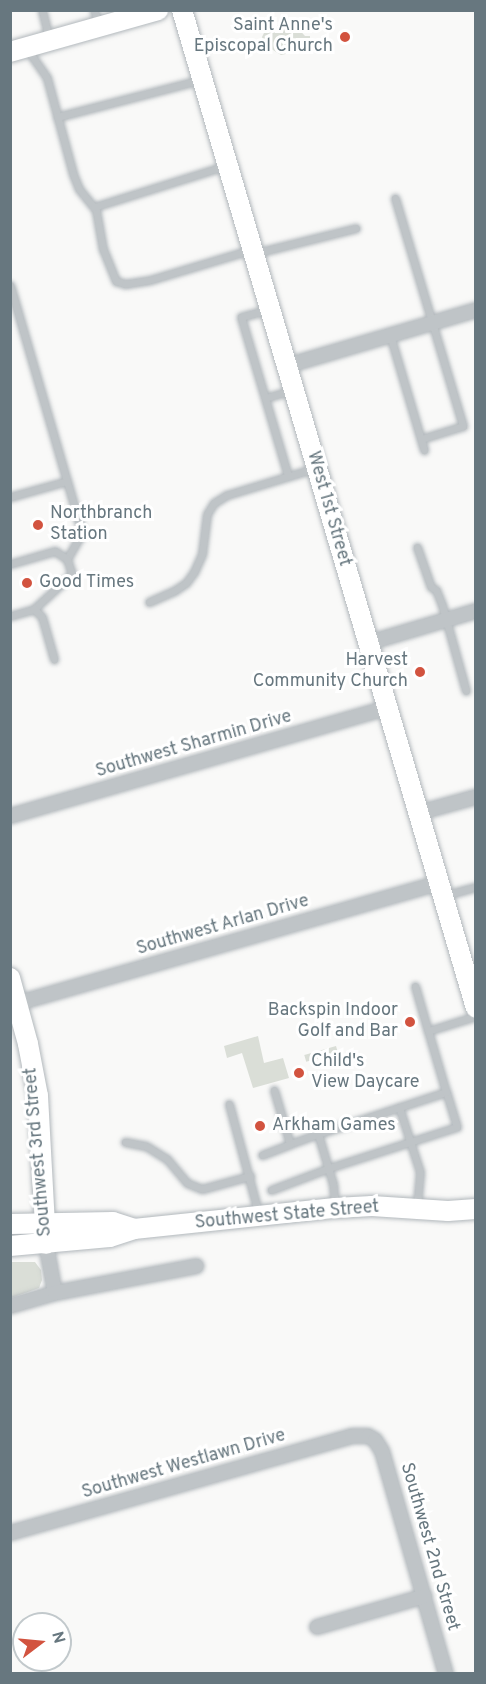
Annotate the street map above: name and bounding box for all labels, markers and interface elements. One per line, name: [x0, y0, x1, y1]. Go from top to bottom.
place label: Saint Anne's Episcopal Church: [194, 16, 333, 58]
marker: Saint Anne's Episcopal Church: [338, 30, 352, 44]
street label: West 1st Street: [301, 449, 355, 569]
place label: Northbranch Station: [50, 504, 152, 546]
marker: Northbranch Station: [31, 518, 45, 532]
place label: Good Times: [39, 572, 135, 594]
marker: Good Times: [20, 576, 34, 590]
place label: Harvest Community Church: [253, 651, 408, 694]
marker: Harvest Community Church: [413, 665, 427, 679]
street label: Southwest Sharmin Drive: [93, 707, 295, 783]
street label: Southwest Arlan Drive: [134, 891, 312, 961]
place label: Backspin Indoor Golf and Bar: [268, 1001, 398, 1044]
marker: Backspin Indoor Golf and Bar: [403, 1015, 417, 1029]
place label: Child's View Daycare: [311, 1052, 419, 1094]
street label: Southwest 3rd Street: [21, 1066, 57, 1238]
marker: Child's View Daycare: [292, 1066, 306, 1080]
place label: Arkham Games: [272, 1115, 396, 1137]
marker: Arkham Games: [253, 1119, 267, 1133]
street label: Southwest State Street: [194, 1197, 380, 1235]
street label: Southwest Westlawn Drive: [79, 1425, 289, 1505]
street label: Southwest 2nd Street: [395, 1460, 463, 1634]
north arrow: [12, 1612, 72, 1672]
text: N: [46, 1629, 69, 1646]

